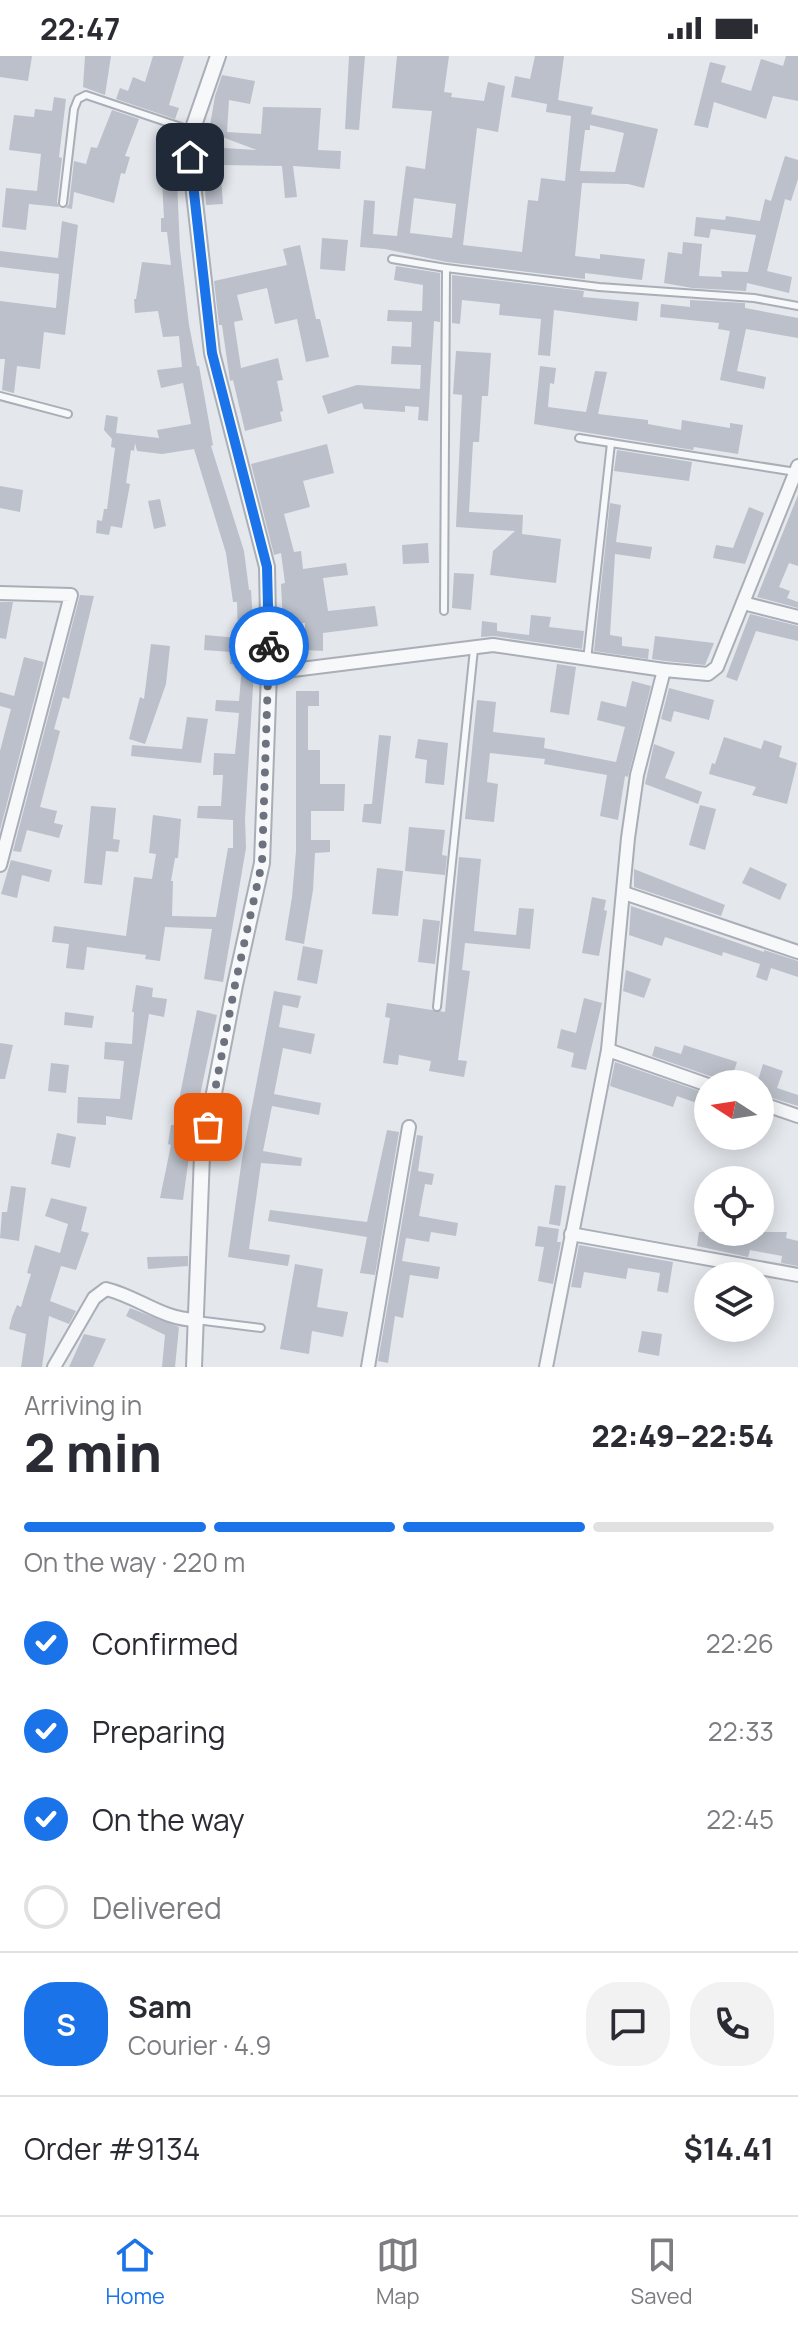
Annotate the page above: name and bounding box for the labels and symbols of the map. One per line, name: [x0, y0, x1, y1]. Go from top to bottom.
pin: [156, 123, 224, 191]
courier: [229, 606, 309, 686]
north arrow: [694, 1070, 774, 1150]
pin: [174, 1093, 242, 1161]

